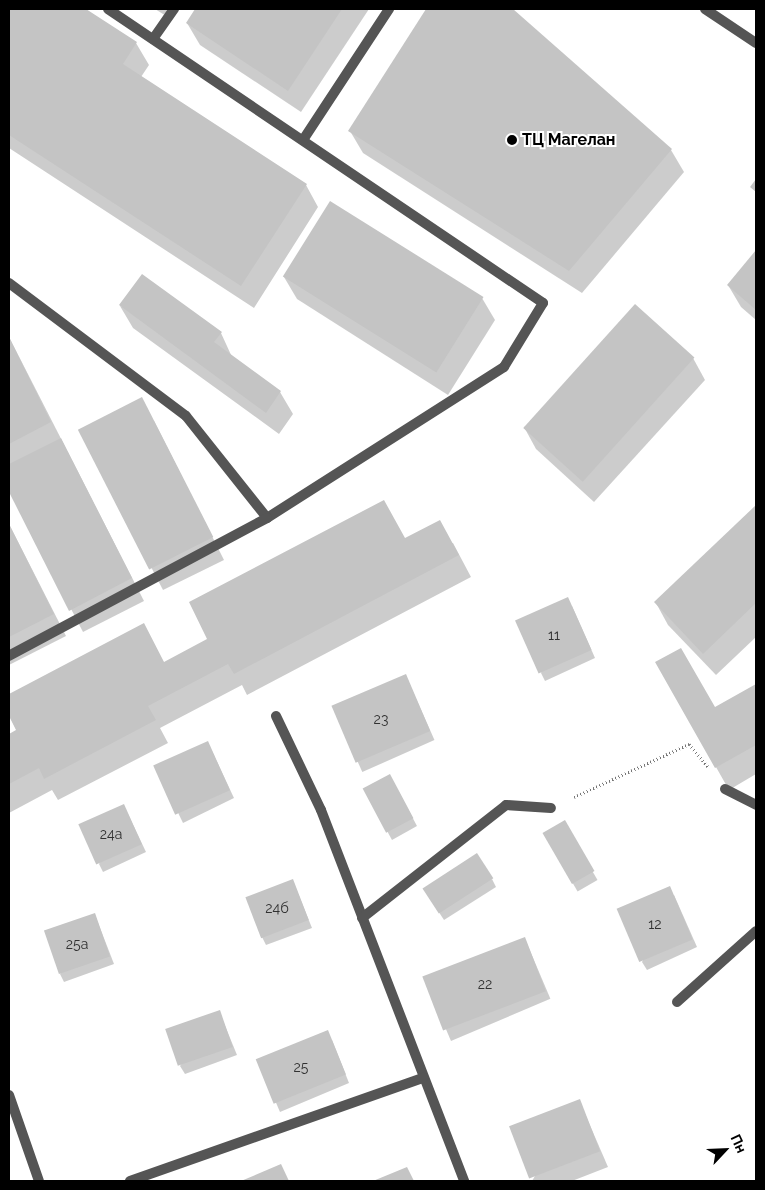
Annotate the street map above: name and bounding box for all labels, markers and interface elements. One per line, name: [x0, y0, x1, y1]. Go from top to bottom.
place label: ТЦ Магелан: [522, 130, 615, 150]
marker: ТЦ Магелан: [506, 134, 518, 146]
house number: 11: [548, 627, 560, 643]
house number: 23: [374, 711, 388, 727]
house number: 24а: [100, 826, 122, 842]
house number: 24б: [265, 900, 289, 916]
house number: 12: [648, 916, 662, 932]
house number: 25а: [66, 936, 88, 952]
house number: 22: [478, 976, 492, 992]
house number: 25: [294, 1059, 308, 1075]
north arrow: [700, 1125, 750, 1175]
text: Пн: [727, 1132, 750, 1155]

